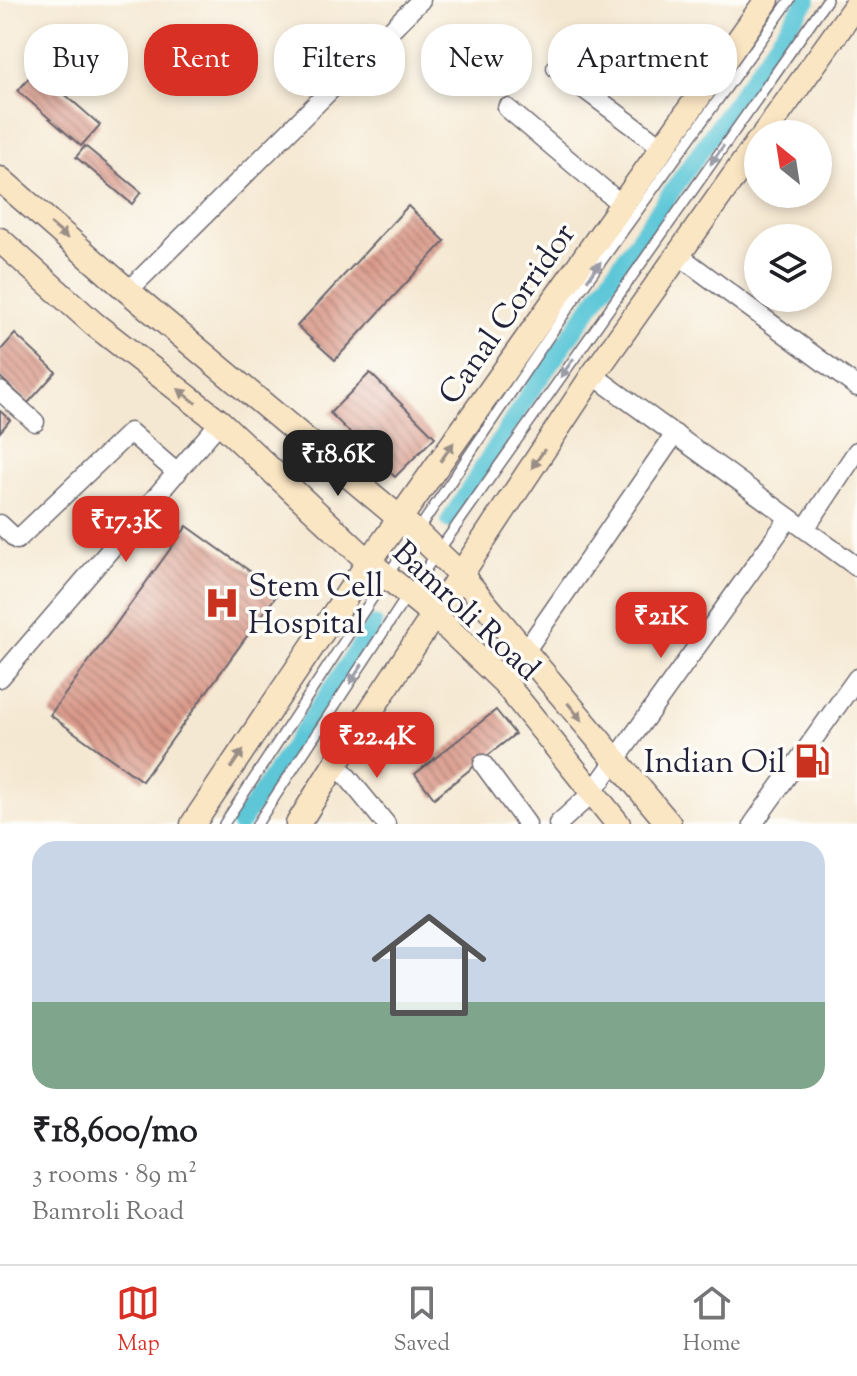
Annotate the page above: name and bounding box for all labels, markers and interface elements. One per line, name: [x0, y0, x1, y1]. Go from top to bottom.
chip: Buy: [24, 24, 128, 96]
chip: Rent: [144, 24, 258, 96]
chip: Filters: [274, 24, 405, 96]
chip: New: [421, 24, 532, 96]
chip: Apartment: [548, 24, 737, 96]
north arrow: [744, 120, 832, 208]
map controls: [744, 120, 832, 312]
one-way arrow: [710, 145, 725, 166]
street label: Canal Corridor: [429, 215, 588, 415]
one-way arrow: [49, 221, 68, 239]
button: layers: [744, 224, 832, 312]
one-way arrow: [586, 260, 602, 281]
one-way arrow: [560, 357, 575, 378]
one-way arrow: [177, 388, 197, 404]
pin: ₹18.6K: [273, 430, 403, 498]
text: ₹18.6K: [301, 437, 375, 474]
one-way arrow: [439, 442, 454, 463]
one-way arrow: [531, 448, 545, 470]
pin: ₹17.3K: [61, 496, 191, 564]
text: ₹17.3K: [90, 503, 162, 540]
street label: Bamroli Road: [381, 532, 549, 693]
place label: Stem Cell Hospital: [248, 565, 384, 648]
hospital icon: Stem Cell Hospital: [203, 584, 241, 622]
pin: ₹21K: [614, 592, 708, 660]
text: ₹21K: [634, 599, 688, 636]
one-way arrow: [349, 664, 364, 685]
one-way arrow: [566, 702, 583, 722]
pin: ₹22.4K: [312, 712, 442, 780]
text: ₹22.4K: [338, 719, 416, 756]
place label: Indian Oil: [644, 741, 786, 787]
fuel station icon: Indian Oil: [793, 742, 831, 780]
one-way arrow: [229, 749, 244, 770]
icon: home: [357, 893, 501, 1037]
text: ₹18,600/mo: [32, 1108, 198, 1157]
text: 3 rooms · 89 m²: [32, 1157, 197, 1194]
text: Bamroli Road: [32, 1194, 184, 1231]
tab: Map: [116, 1281, 160, 1361]
tab: Saved: [393, 1281, 450, 1361]
tab: Home: [683, 1281, 741, 1361]

